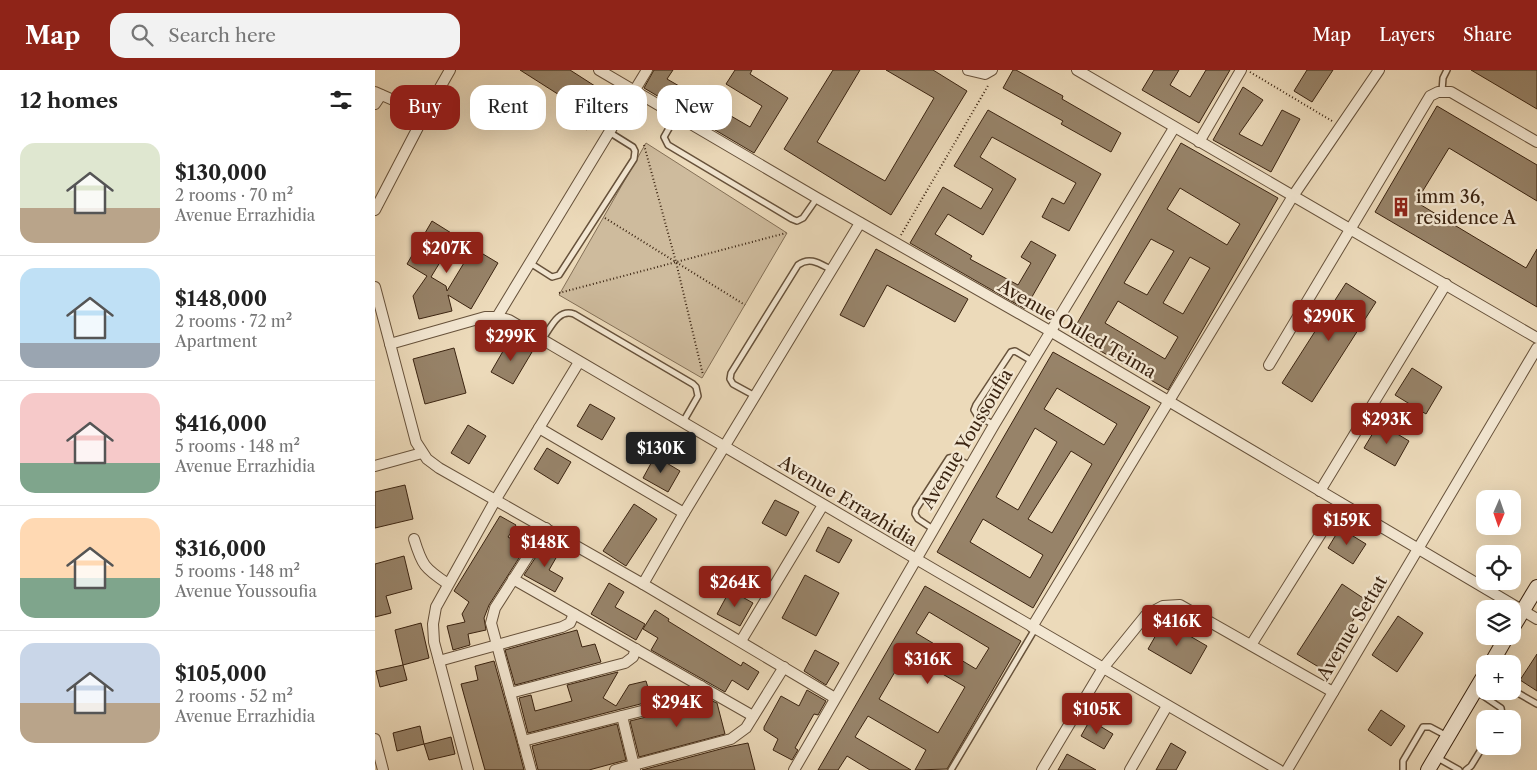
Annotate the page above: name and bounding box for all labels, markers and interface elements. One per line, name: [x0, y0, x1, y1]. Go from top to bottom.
search box: [110, 13, 460, 58]
text: Map: [25, 21, 80, 50]
icon: search: [128, 21, 156, 49]
text: Search here: [168, 24, 276, 47]
text: Map: [1313, 24, 1351, 46]
text: Layers: [1379, 24, 1435, 46]
text: Share: [1463, 24, 1512, 46]
chip: Buy: [390, 85, 460, 130]
chip: Rent: [470, 85, 546, 130]
chip: Filters: [556, 85, 647, 130]
chip: New: [657, 85, 732, 130]
icon: filters: [327, 86, 355, 114]
text: 12 homes: [20, 88, 118, 113]
text: $130,000: [175, 160, 267, 185]
icon: home: [60, 163, 120, 223]
text: 2 rooms · 70 m²: [175, 185, 293, 205]
place label: imm 36, residence A: [1416, 186, 1517, 229]
building icon: imm 36, residence A: [1390, 196, 1412, 218]
text: Avenue Errazhidia: [175, 205, 315, 225]
pin: $207K: [412, 232, 482, 274]
text: $207K: [422, 238, 472, 258]
street label: Avenue Ouled Teima: [993, 274, 1160, 384]
text: $148,000: [175, 286, 267, 311]
icon: home: [60, 288, 120, 348]
pin: $290K: [1294, 300, 1364, 342]
text: $290K: [1304, 306, 1354, 326]
text: 2 rooms · 72 m²: [175, 311, 292, 331]
pin: $299K: [476, 320, 546, 362]
text: $299K: [486, 326, 536, 346]
text: Apartment: [175, 331, 257, 351]
street label: Avenue Youssoufia: [916, 365, 1018, 514]
pin: $293K: [1352, 402, 1422, 445]
text: $293K: [1362, 409, 1412, 429]
text: $416,000: [175, 411, 267, 436]
icon: home: [60, 413, 120, 473]
pin: $130K: [626, 432, 696, 474]
text: 5 rooms · 148 m²: [175, 436, 300, 456]
text: $130K: [637, 438, 685, 458]
street label: Avenue Errazhidia: [774, 450, 922, 551]
text: Avenue Errazhidia: [175, 456, 315, 476]
north arrow: [1476, 490, 1521, 535]
map controls: [1476, 490, 1521, 755]
pin: $159K: [1312, 504, 1382, 546]
text: $159K: [1323, 510, 1371, 530]
pin: $148K: [510, 526, 580, 568]
text: $148K: [521, 532, 569, 552]
text: $316,000: [175, 536, 266, 561]
icon: home: [60, 538, 120, 598]
button: locate: [1476, 545, 1521, 590]
text: 5 rooms · 148 m²: [175, 561, 300, 581]
pin: $264K: [700, 566, 770, 608]
street label: Avenue Settat: [1312, 571, 1392, 685]
text: $264K: [710, 572, 760, 592]
text: Avenue Youssoufia: [175, 581, 317, 601]
button: layers: [1476, 600, 1521, 645]
pin: $416K: [1142, 604, 1212, 647]
text: $416K: [1153, 611, 1201, 631]
pin: $316K: [893, 642, 963, 685]
text: $316K: [904, 649, 952, 669]
button: +: [1476, 655, 1521, 700]
text: $105,000: [175, 661, 267, 686]
icon: home: [60, 663, 120, 723]
text: 2 rooms · 52 m²: [175, 686, 293, 706]
pin: $294K: [642, 686, 712, 728]
text: $294K: [652, 692, 702, 712]
pin: $105K: [1062, 692, 1132, 735]
text: $105K: [1073, 699, 1121, 719]
text: Avenue Errazhidia: [175, 706, 315, 726]
button: −: [1476, 710, 1521, 755]

